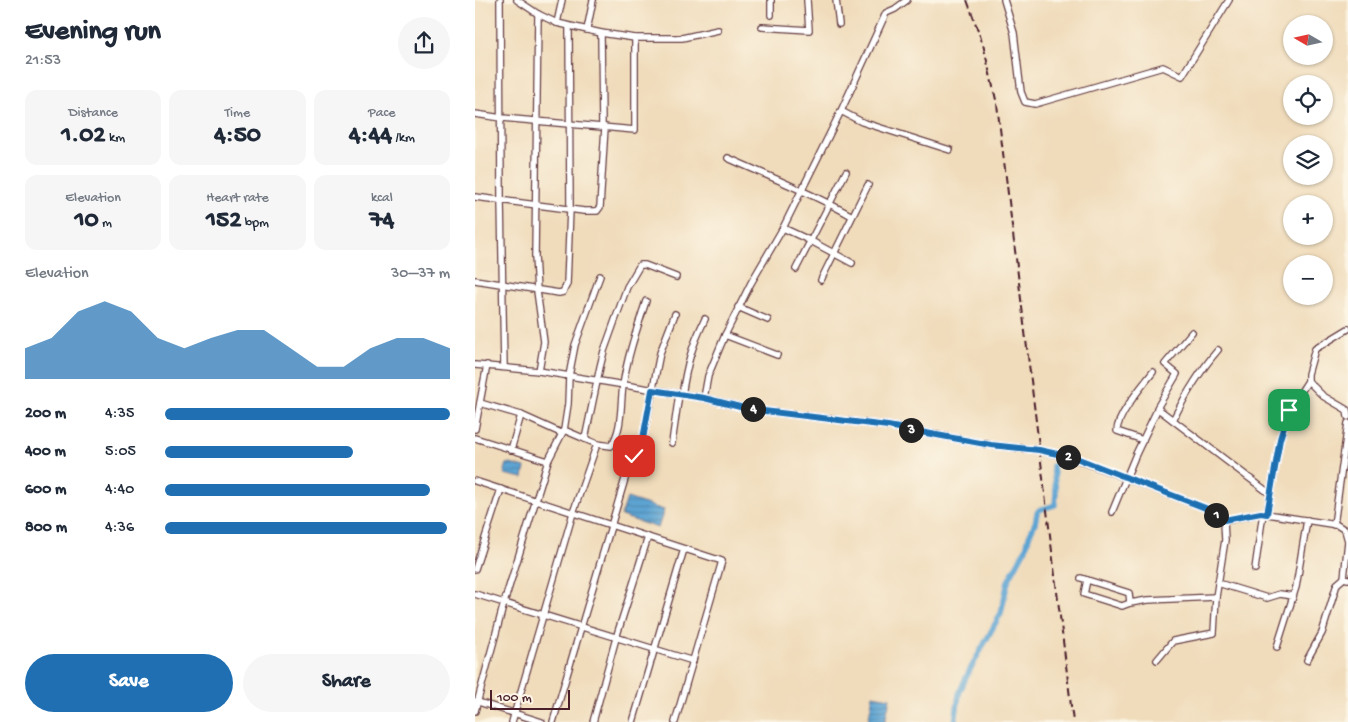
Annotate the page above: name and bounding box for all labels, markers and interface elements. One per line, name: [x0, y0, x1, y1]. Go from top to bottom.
north arrow: [1283, 15, 1333, 65]
map controls: [1283, 15, 1333, 305]
text: Evening run: [25, 16, 161, 49]
button: share: [398, 17, 450, 69]
text: 21:53: [25, 52, 61, 71]
button: locate: [1283, 75, 1333, 125]
text: Distance: [68, 105, 118, 122]
text: Time: [225, 105, 250, 122]
text: Pace: [368, 105, 396, 122]
text: 1.02: [61, 122, 106, 151]
text: 4:50: [214, 122, 261, 151]
text: 4:44: [349, 122, 392, 151]
text: km: [106, 130, 125, 147]
text: /km: [392, 130, 415, 147]
button: layers: [1283, 135, 1333, 185]
text: Elevation: [65, 190, 121, 207]
text: Heart rate: [206, 190, 269, 207]
text: kcal: [371, 190, 393, 207]
button: +: [1283, 195, 1333, 245]
text: 10: [74, 207, 99, 236]
text: 152: [206, 207, 241, 236]
text: 74: [369, 207, 394, 236]
text: m: [99, 215, 112, 232]
text: bpm: [241, 215, 269, 232]
button: −: [1283, 255, 1333, 305]
text: Elevation: [25, 265, 89, 284]
text: 30–37 m: [391, 265, 450, 284]
pin: [1268, 389, 1310, 431]
pin: 4: [741, 396, 765, 422]
icon: arrive: [1275, 396, 1303, 424]
text: 4: [750, 401, 757, 418]
text: 200 m: [25, 405, 66, 424]
text: 4:35: [105, 405, 134, 424]
pin: 3: [899, 418, 923, 442]
text: 3: [908, 422, 915, 439]
pin: [613, 435, 655, 477]
icon: check: [620, 442, 648, 470]
text: 400 m: [25, 443, 66, 462]
text: 5:05: [105, 443, 136, 462]
pin: 2: [1055, 444, 1081, 470]
text: 2: [1065, 449, 1072, 466]
text: 600 m: [25, 481, 66, 500]
text: 4:40: [105, 481, 134, 500]
pin: 1: [1203, 502, 1229, 528]
text: 1: [1214, 507, 1219, 524]
text: 800 m: [25, 519, 67, 538]
text: 4:36: [105, 519, 134, 538]
button: Save: [25, 654, 233, 712]
button: Share: [243, 654, 450, 712]
scale bar: [490, 687, 570, 710]
text: 100 m: [497, 690, 532, 707]

